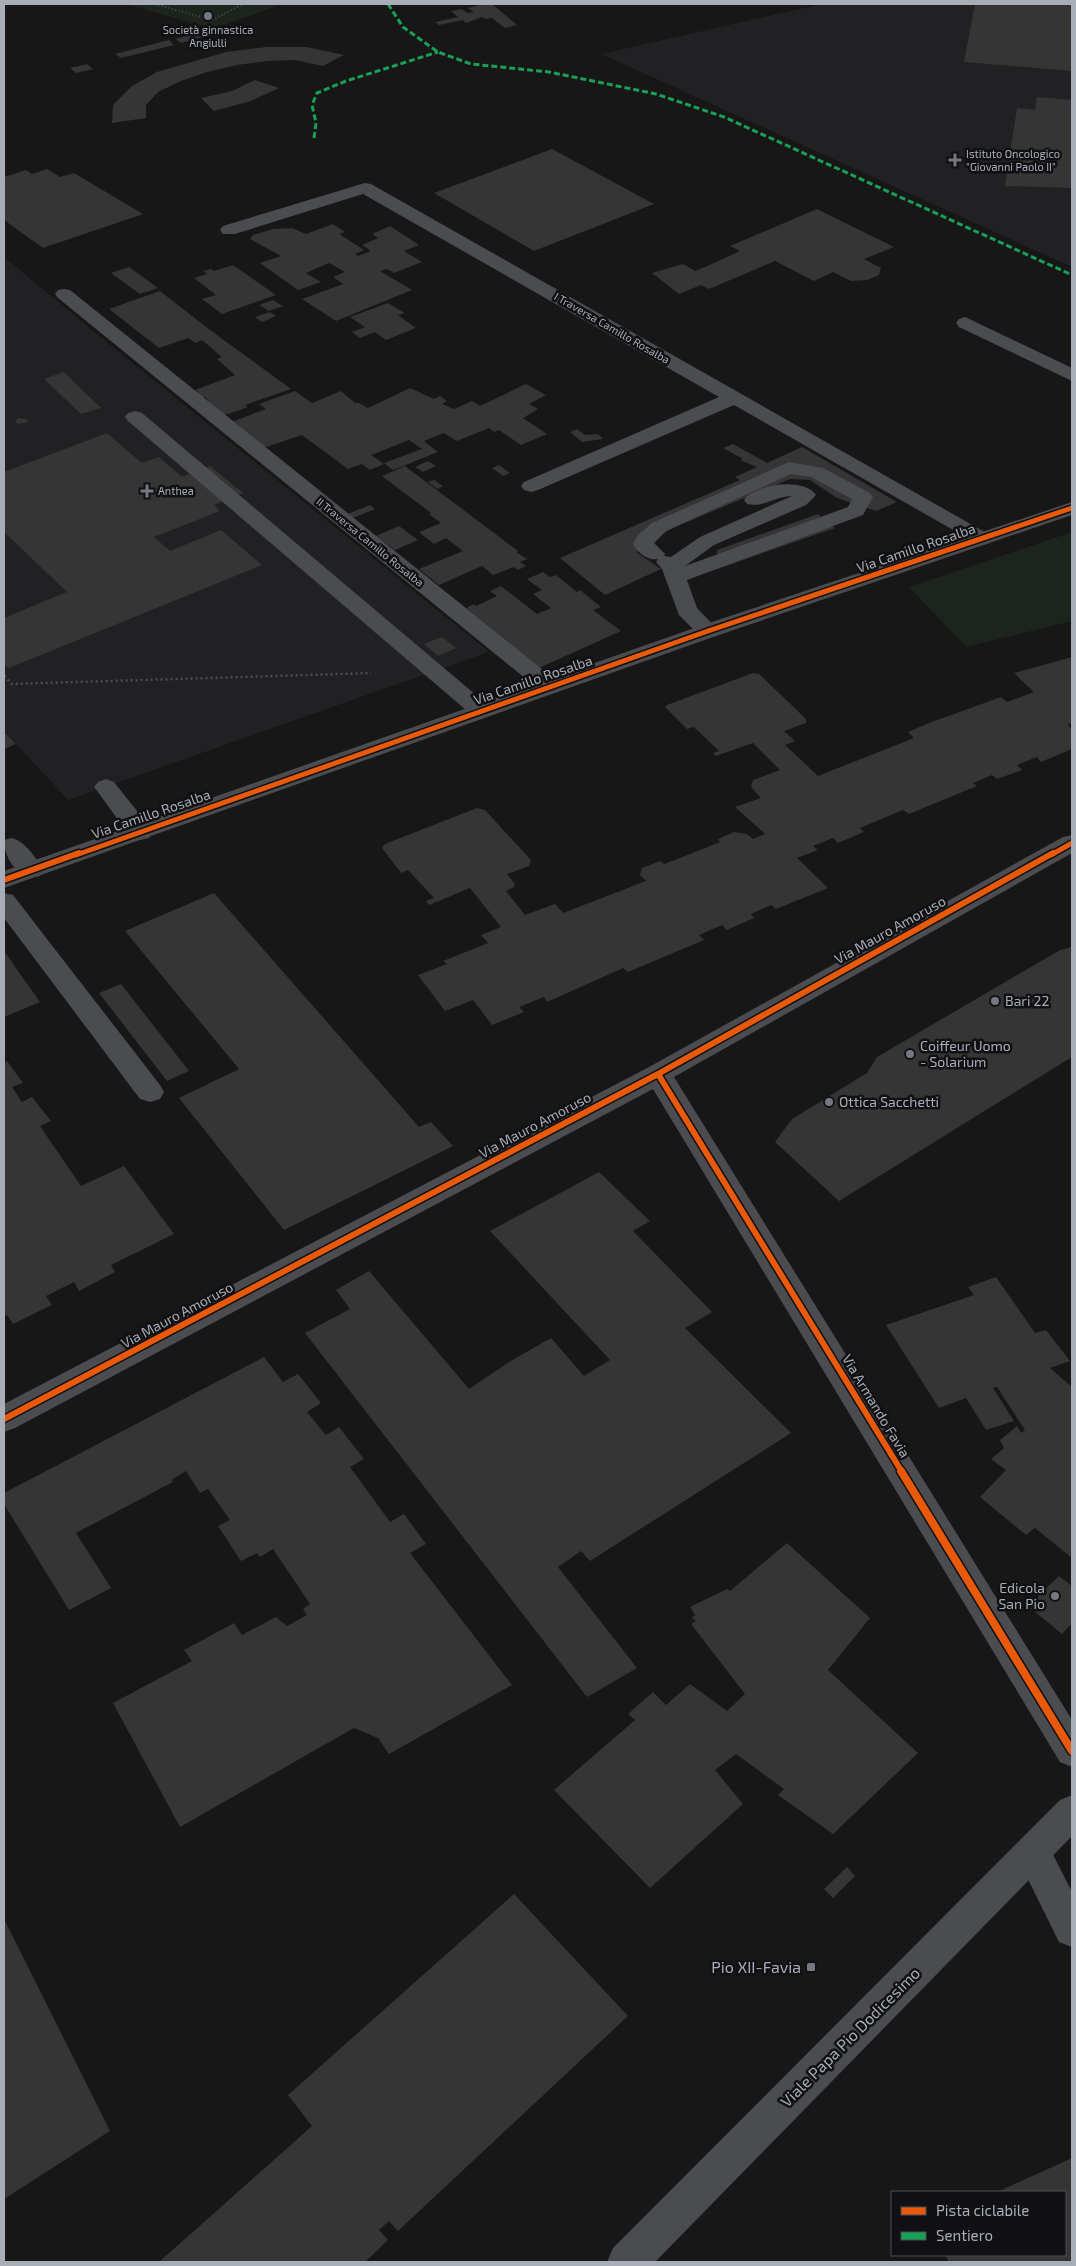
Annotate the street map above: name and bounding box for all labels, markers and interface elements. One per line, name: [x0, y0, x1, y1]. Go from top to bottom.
marker: Società ginnastica Angiulli: [202, 10, 214, 22]
place label: Società ginnastica Angiulli: [163, 23, 253, 49]
place label: Istituto Oncologico "Giovanni Paolo II": [966, 147, 1060, 173]
marker: Istituto Oncologico "Giovanni Paolo II": [948, 153, 962, 167]
street label: I Traversa Camillo Rosalba: [552, 289, 672, 366]
marker: Anthea: [140, 484, 154, 498]
place label: Anthea: [158, 484, 194, 497]
street label: II Traversa Camillo Rosalba: [314, 494, 426, 589]
street label: Via Camillo Rosalba: [854, 519, 978, 576]
street label: Via Camillo Rosalba: [471, 651, 595, 708]
street label: Via Camillo Rosalba: [89, 785, 213, 842]
street label: Via Mauro Amoruso: [831, 892, 948, 967]
place label: Bari 22: [1005, 992, 1049, 1009]
marker: Bari 22: [989, 995, 1001, 1007]
place label: Coiffeur Uomo - Solarium: [920, 1037, 1011, 1070]
marker: Coiffeur Uomo - Solarium: [904, 1048, 916, 1060]
street label: Via Mauro Amoruso: [476, 1088, 594, 1161]
place label: Ottica Sacchetti: [839, 1093, 939, 1110]
marker: Ottica Sacchetti: [823, 1096, 835, 1108]
street label: Via Mauro Amoruso: [118, 1278, 236, 1351]
street label: Via Armando Favia: [839, 1351, 914, 1460]
place label: Edicola San Pio: [999, 1579, 1045, 1612]
marker: Edicola San Pio: [1049, 1590, 1061, 1602]
place label: Pio XII-Favia: [711, 1957, 801, 1976]
marker: Pio XII-Favia: [805, 1961, 817, 1973]
street label: Viale Papa Pio Dodicesimo: [776, 1963, 923, 2110]
legend: [891, 2191, 1066, 2256]
text: Pista ciclabile: [936, 2201, 1029, 2219]
text: Sentiero: [936, 2226, 993, 2244]

